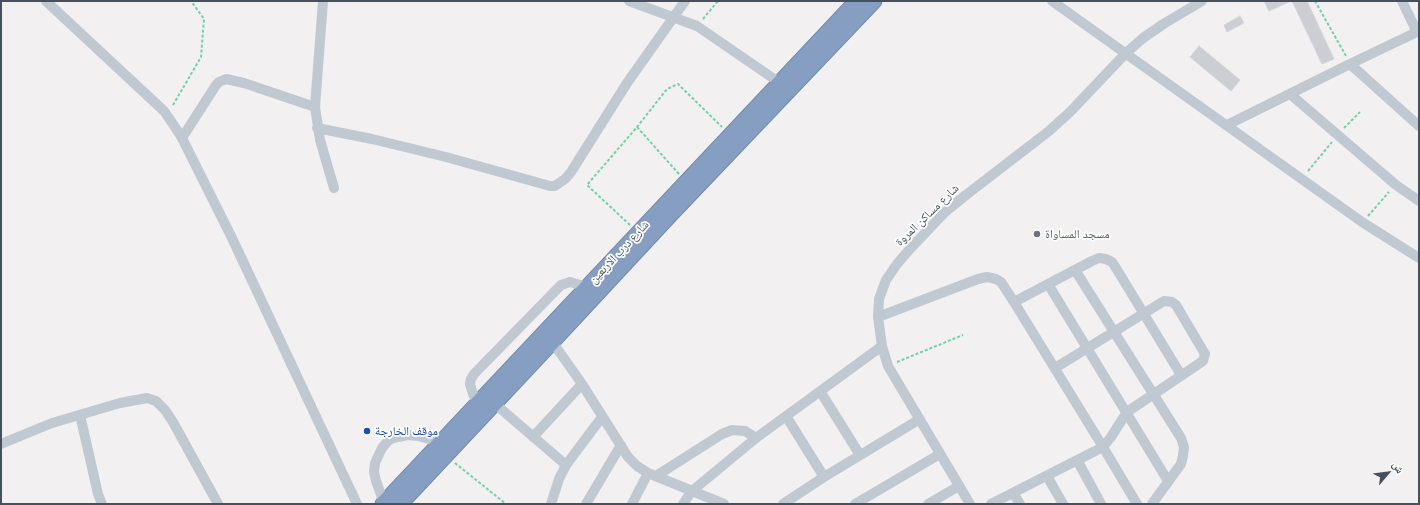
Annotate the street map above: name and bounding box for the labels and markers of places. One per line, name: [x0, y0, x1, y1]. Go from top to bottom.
place label: مسجد المساواة: [1045, 227, 1110, 241]
marker: مسجد المساواة: [1032, 229, 1042, 239]
place label: موقف الخارجة: [375, 424, 438, 438]
marker: موقف الخارجة: [362, 426, 372, 436]

